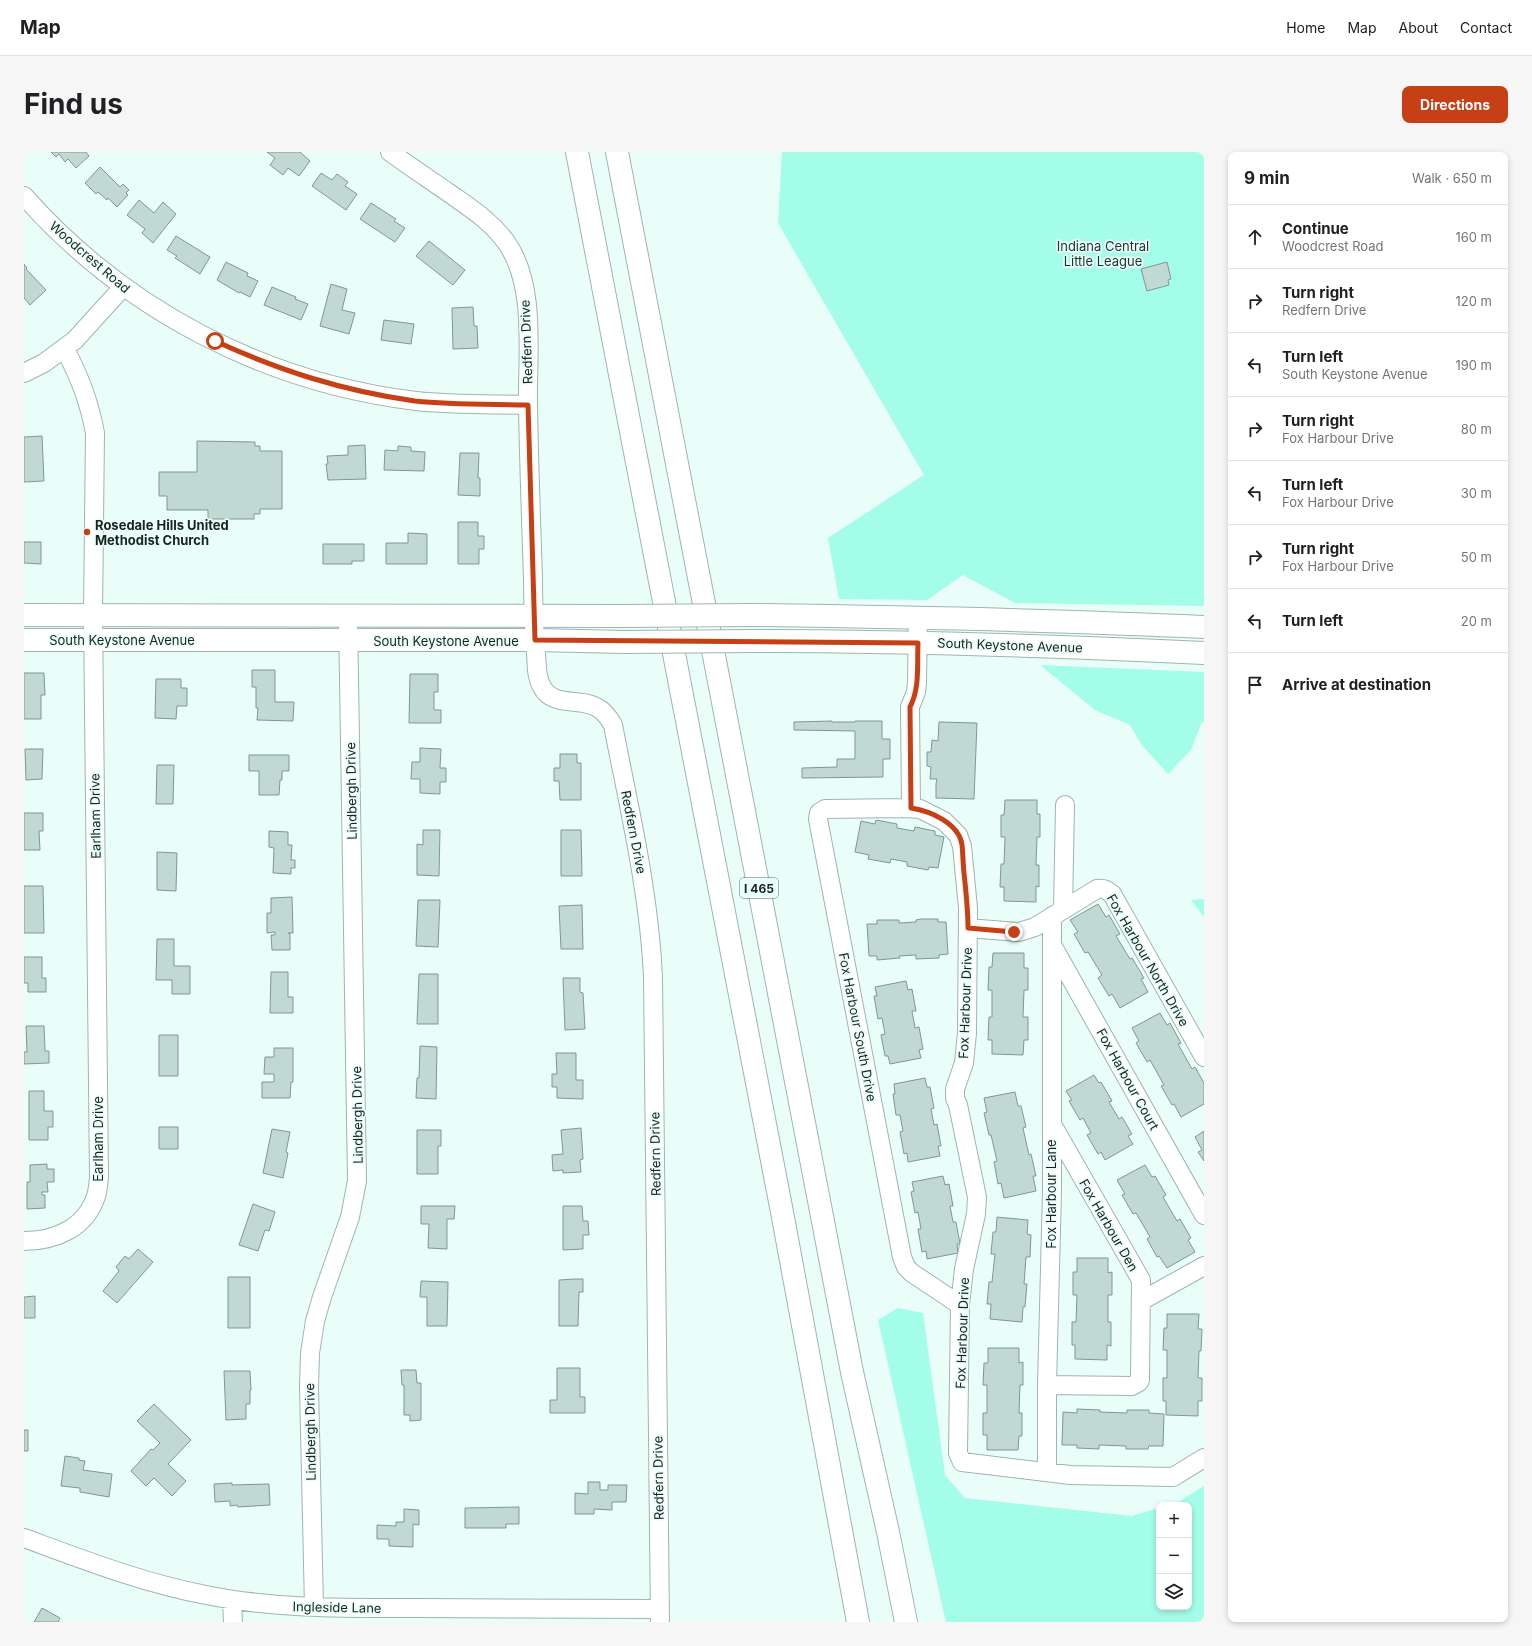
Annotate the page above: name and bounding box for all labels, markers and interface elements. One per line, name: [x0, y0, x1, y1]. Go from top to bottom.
text: Map: [20, 16, 61, 39]
text: Home: [1286, 19, 1325, 36]
text: Map: [1347, 19, 1377, 36]
text: About: [1399, 19, 1438, 36]
text: Contact: [1460, 19, 1512, 36]
button: Directions: [1402, 86, 1508, 123]
text: Find us: [24, 87, 123, 121]
text: 9 min: [1244, 168, 1290, 188]
text: Walk · 650 m: [1412, 170, 1492, 186]
street label: Woodcrest Road: [46, 218, 134, 296]
text: Continue: [1282, 219, 1349, 238]
icon: ahead: [1244, 226, 1266, 248]
text: 160 m: [1455, 229, 1492, 245]
park label: Indiana Central Little League: [1057, 238, 1149, 269]
text: Woodcrest Road: [1282, 238, 1384, 254]
text: Turn right: [1282, 283, 1354, 302]
icon: right: [1244, 290, 1266, 312]
text: 120 m: [1456, 293, 1492, 309]
street label: Redfern Drive: [517, 300, 535, 384]
text: Redfern Drive: [1282, 302, 1366, 318]
route start: [206, 332, 224, 350]
text: Turn left: [1282, 347, 1343, 366]
icon: left: [1244, 354, 1266, 376]
text: 190 m: [1455, 357, 1492, 373]
text: South Keystone Avenue: [1282, 366, 1428, 382]
text: Turn right: [1282, 411, 1354, 430]
icon: right: [1244, 418, 1266, 440]
text: 80 m: [1461, 421, 1492, 437]
text: Fox Harbour Drive: [1282, 430, 1394, 446]
text: Turn left: [1282, 475, 1343, 494]
icon: left: [1244, 482, 1266, 504]
text: 30 m: [1461, 485, 1492, 501]
text: Fox Harbour Drive: [1282, 494, 1394, 510]
place label: Rosedale Hills United Methodist Church: [95, 517, 229, 548]
marker: Rosedale Hills United Methodist Church: [82, 527, 92, 537]
text: Turn right: [1282, 539, 1354, 558]
icon: right: [1244, 546, 1266, 568]
text: 50 m: [1461, 549, 1492, 565]
text: Fox Harbour Drive: [1282, 558, 1394, 574]
icon: left: [1244, 610, 1266, 632]
text: Turn left: [1282, 611, 1343, 630]
text: 20 m: [1461, 613, 1492, 629]
street label: South Keystone Avenue: [49, 632, 195, 648]
street label: South Keystone Avenue: [373, 633, 519, 649]
street label: South Keystone Avenue: [937, 634, 1083, 656]
icon: arrive: [1244, 674, 1266, 696]
text: Arrive at destination: [1282, 675, 1431, 694]
street label: Lindbergh Drive: [342, 742, 360, 840]
street label: Earlham Drive: [86, 773, 104, 859]
street label: Redfern Drive: [618, 789, 650, 875]
road number: I 465: [740, 878, 778, 898]
street label: Fox Harbour North Drive: [1104, 891, 1192, 1029]
route end: [1005, 923, 1023, 941]
street label: Fox Harbour Drive: [955, 947, 975, 1059]
street label: Fox Harbour South Drive: [836, 951, 880, 1103]
street label: Fox Harbour Court: [1093, 1025, 1163, 1133]
street label: Lindbergh Drive: [348, 1066, 366, 1164]
street label: Earlham Drive: [90, 1096, 106, 1182]
street label: Redfern Drive: [646, 1112, 664, 1196]
street label: Fox Harbour Lane: [1043, 1139, 1059, 1249]
street label: Fox Harbour Den: [1076, 1176, 1142, 1274]
street label: Fox Harbour Drive: [952, 1277, 972, 1389]
street label: Lindbergh Drive: [301, 1383, 319, 1481]
street label: Redfern Drive: [649, 1436, 667, 1520]
map controls: [1156, 1502, 1192, 1610]
button: +: [1156, 1502, 1192, 1538]
button: −: [1156, 1538, 1192, 1574]
button: layers: [1156, 1574, 1192, 1610]
street label: Ingleside Lane: [292, 1598, 382, 1616]

